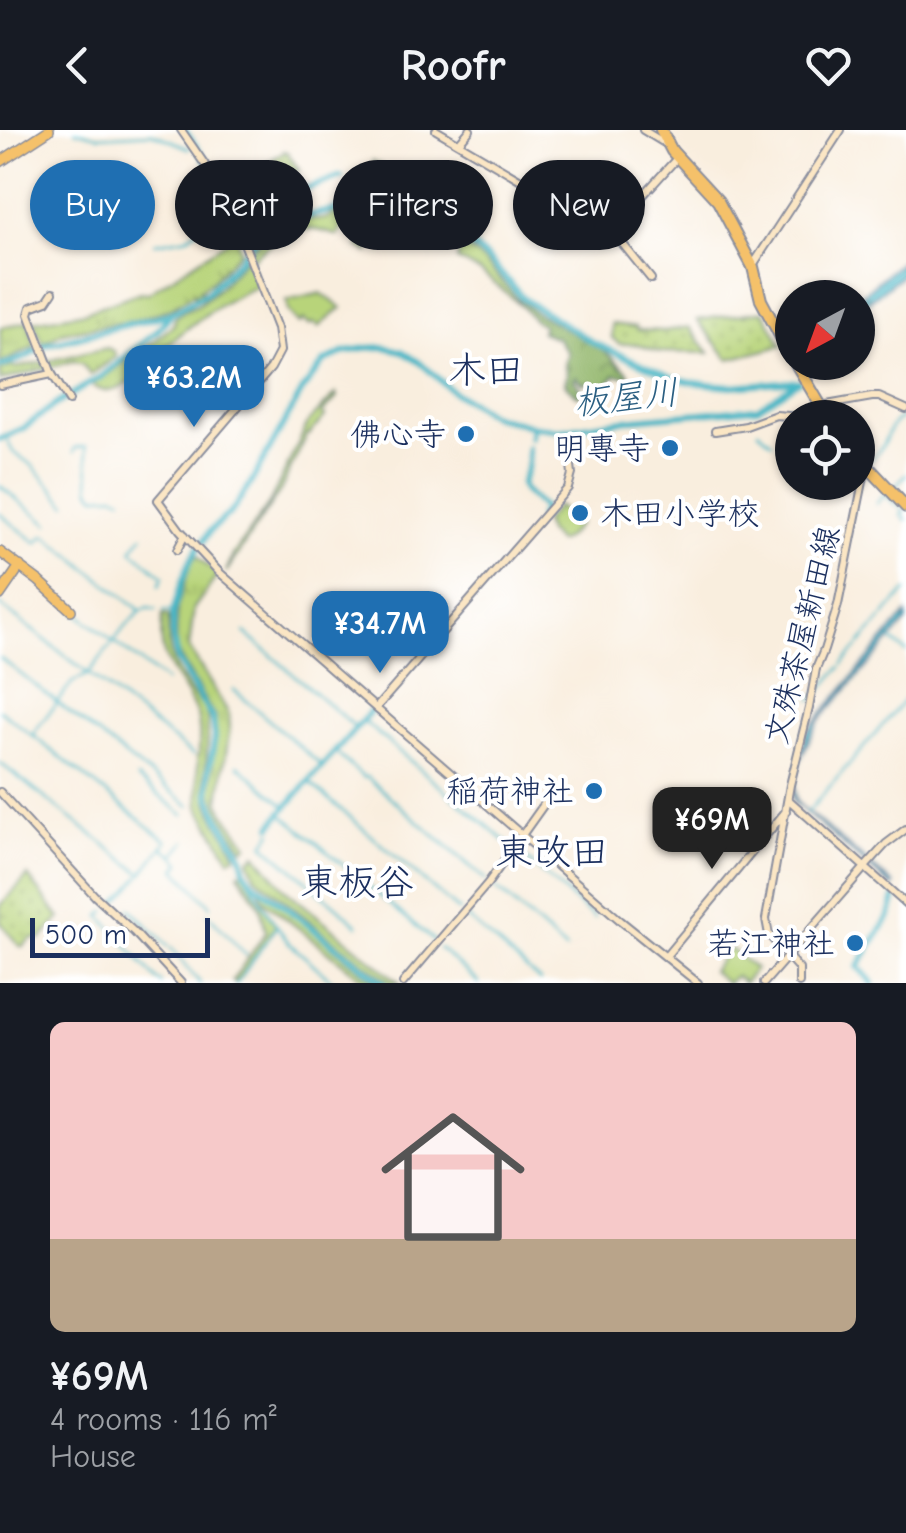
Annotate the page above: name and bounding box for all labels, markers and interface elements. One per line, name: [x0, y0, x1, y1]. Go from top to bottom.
icon: back: [50, 38, 105, 93]
icon: heart: [801, 38, 856, 93]
text: Roofr: [400, 39, 506, 91]
chip: Buy: [30, 160, 155, 250]
chip: Rent: [175, 160, 313, 250]
chip: Filters: [333, 160, 493, 250]
chip: New: [513, 160, 645, 250]
north arrow: [775, 280, 875, 380]
map controls: [775, 280, 875, 500]
pin: ¥63.2M: [113, 345, 275, 430]
district label: 木田: [448, 349, 524, 393]
text: ¥63.2M: [146, 359, 242, 396]
water label: 板屋川: [572, 372, 680, 423]
button: locate: [775, 400, 875, 500]
place label: 佛心寺: [350, 416, 446, 453]
marker: 佛心寺: [455, 423, 477, 445]
place label: 明專寺: [554, 430, 650, 467]
marker: 明專寺: [659, 437, 681, 459]
place label: 木田小学校: [600, 495, 760, 532]
marker: 木田小学校: [569, 502, 591, 524]
street label: 文殊茶屋新田線: [757, 522, 848, 748]
pin: ¥34.7M: [299, 591, 461, 676]
text: ¥34.7M: [334, 605, 426, 642]
place label: 稲荷神社: [446, 773, 574, 810]
marker: 稲荷神社: [583, 780, 605, 802]
pin: ¥69M: [653, 787, 771, 872]
text: ¥69M: [674, 801, 750, 838]
district label: 東改田: [495, 831, 609, 875]
district label: 東板谷: [300, 861, 414, 905]
scale bar: [30, 913, 210, 958]
text: 500 m: [45, 919, 127, 951]
place label: 若江神社: [707, 925, 835, 962]
marker: 若江神社: [844, 932, 866, 954]
icon: home: [363, 1087, 543, 1267]
text: ¥69M: [50, 1352, 148, 1401]
text: 4 rooms · 116 m²: [50, 1401, 277, 1438]
text: House: [50, 1438, 136, 1475]

